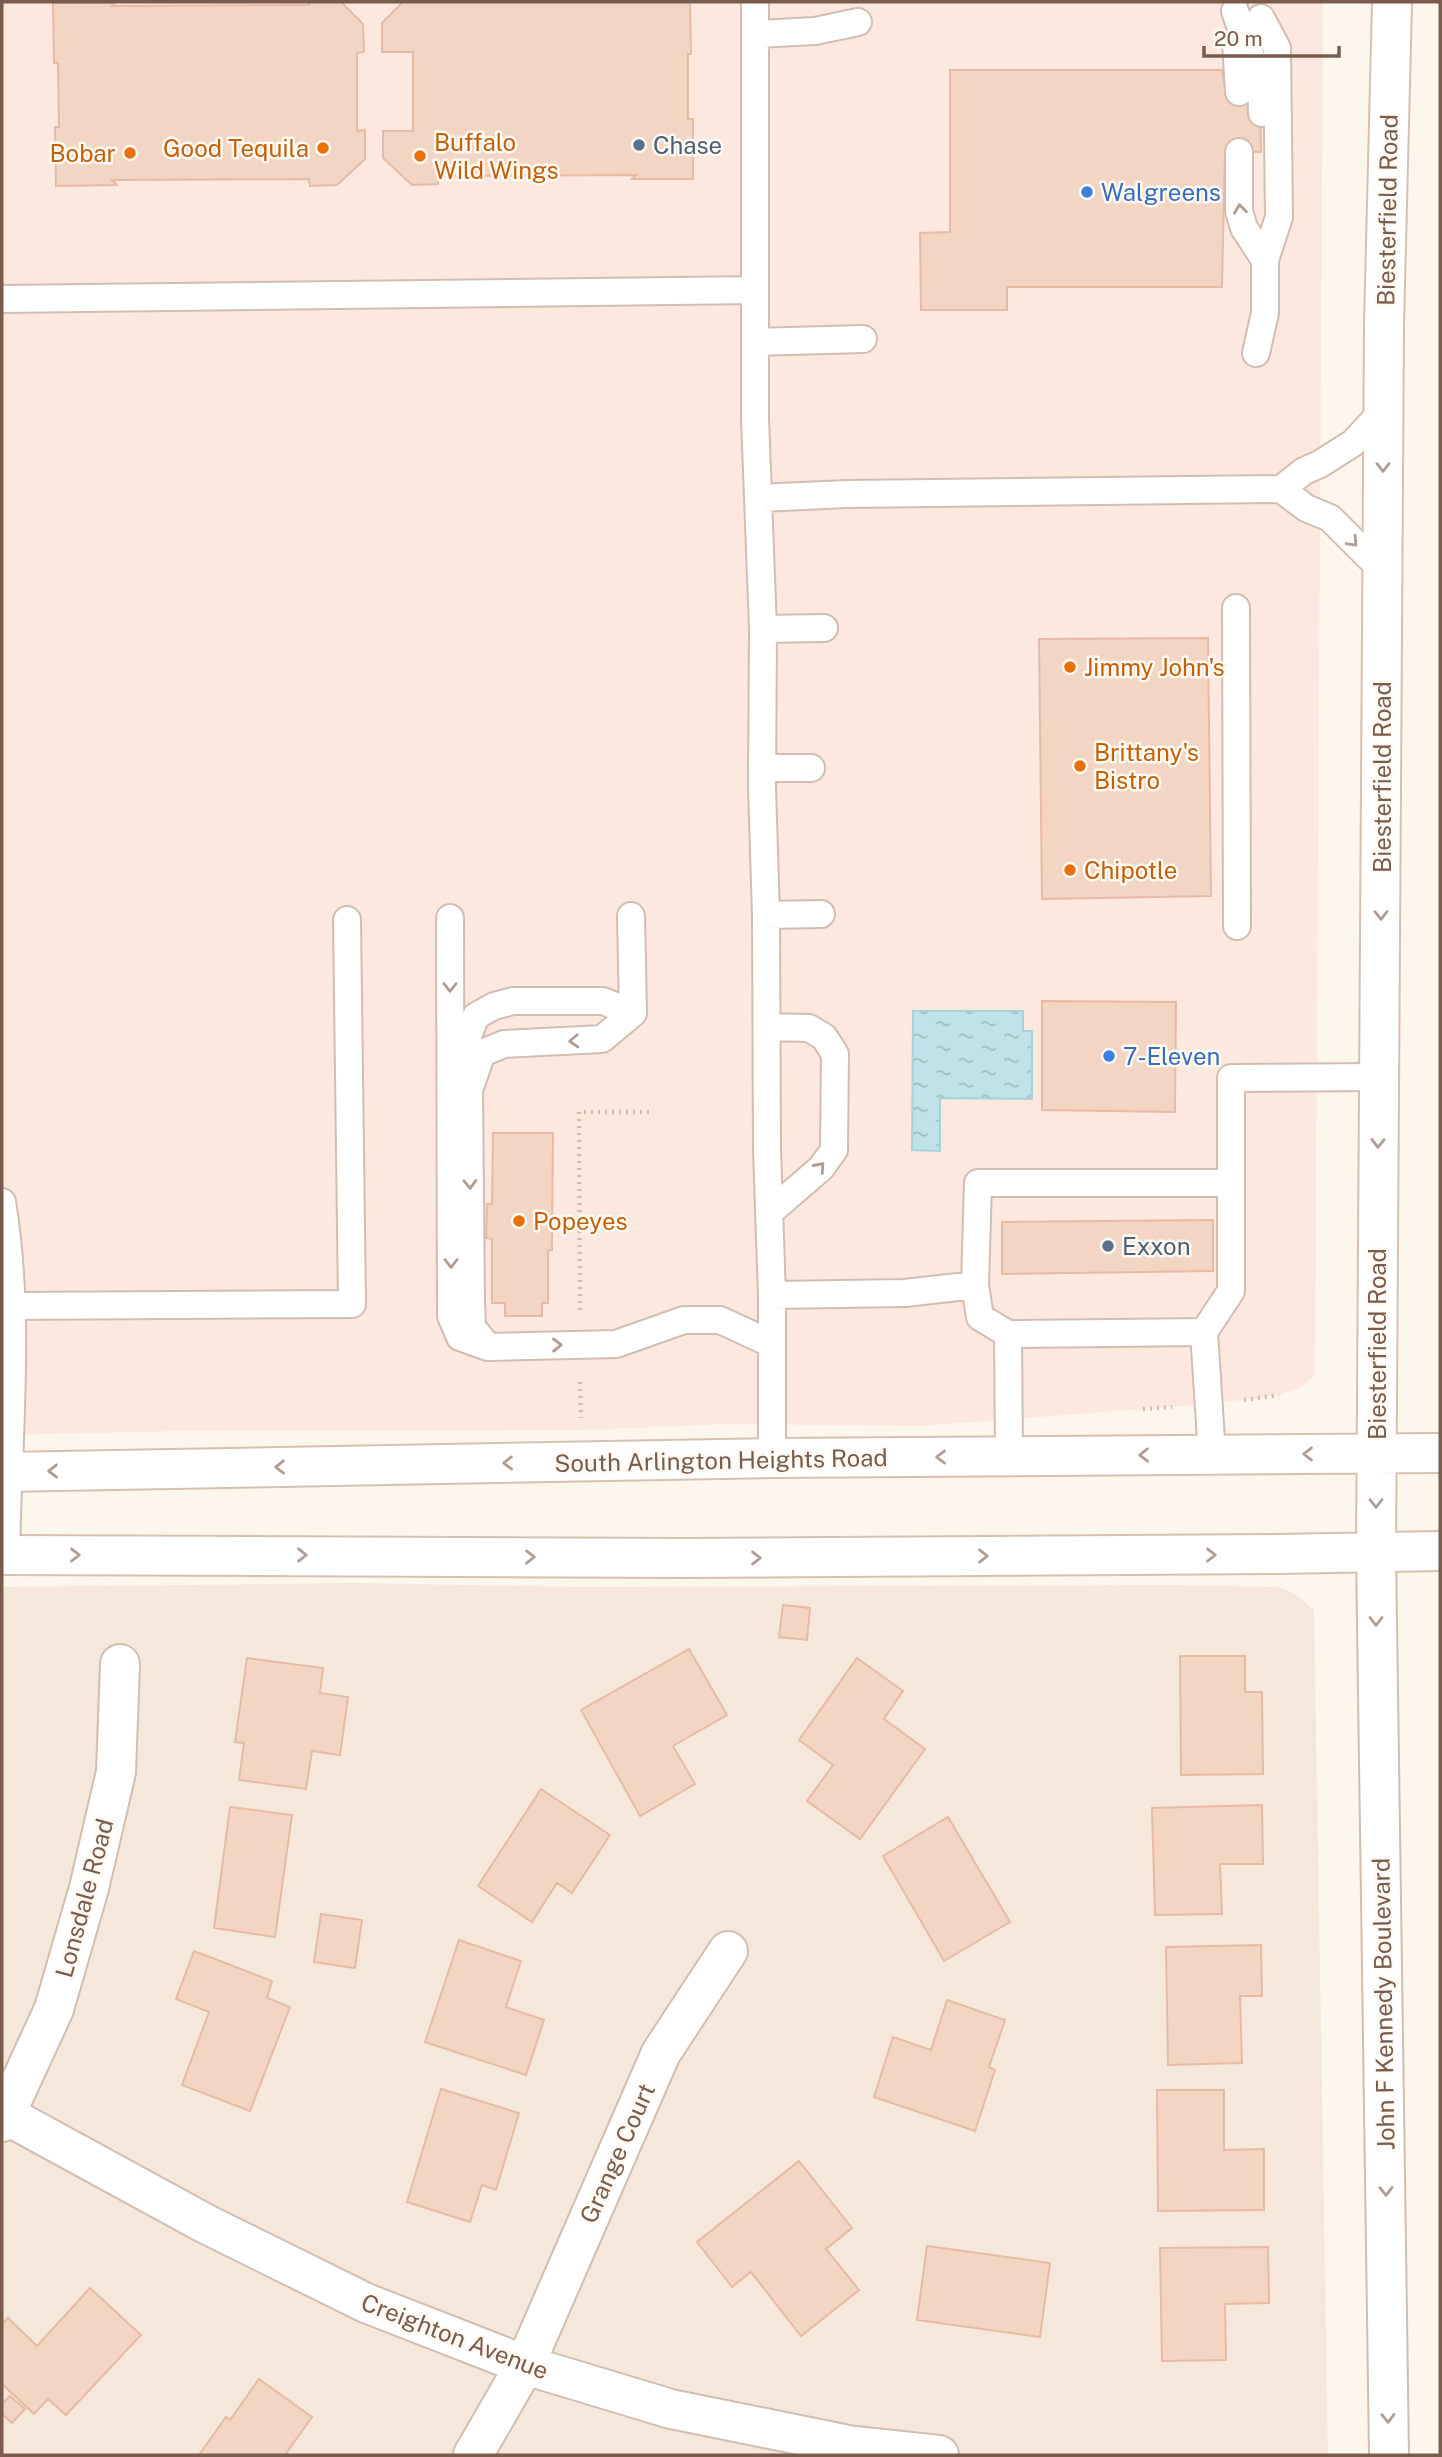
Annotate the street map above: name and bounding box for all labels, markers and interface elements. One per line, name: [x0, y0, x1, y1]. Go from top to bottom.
scale bar: [1204, 14, 1339, 58]
text: 20 m: [1214, 26, 1263, 51]
street label: Biesterfield Road: [1371, 114, 1403, 306]
place label: Buffalo Wild Wings: [434, 128, 559, 184]
place label: Chase: [653, 131, 722, 159]
place label: Good Tequila: [163, 134, 309, 162]
marker: Chase: [631, 137, 647, 153]
place label: Bobar: [49, 139, 116, 167]
marker: Good Tequila: [315, 140, 331, 156]
marker: Bobar: [122, 145, 138, 161]
marker: Buffalo Wild Wings: [412, 148, 428, 164]
place label: Walgreens: [1101, 178, 1221, 206]
marker: Walgreens: [1079, 184, 1095, 200]
one-way arrow: [1233, 203, 1248, 215]
one-way arrow: [1375, 462, 1391, 473]
one-way arrow: [1345, 534, 1357, 547]
place label: Jimmy John's: [1084, 653, 1225, 681]
marker: Jimmy John's: [1062, 659, 1078, 675]
street label: Biesterfield Road: [1368, 681, 1396, 873]
place label: Brittany's Bistro: [1094, 738, 1199, 794]
marker: Brittany's Bistro: [1072, 758, 1088, 774]
place label: Chipotle: [1084, 856, 1177, 884]
marker: Chipotle: [1062, 862, 1078, 878]
one-way arrow: [1373, 910, 1388, 921]
one-way arrow: [442, 982, 458, 992]
one-way arrow: [569, 1033, 580, 1048]
place label: 7-Eleven: [1123, 1042, 1220, 1070]
marker: 7-Eleven: [1101, 1048, 1117, 1064]
one-way arrow: [1371, 1137, 1386, 1148]
one-way arrow: [812, 1162, 825, 1175]
one-way arrow: [462, 1180, 478, 1190]
place label: Popeyes: [533, 1207, 628, 1235]
marker: Popeyes: [511, 1213, 527, 1229]
place label: Exxon: [1122, 1232, 1191, 1260]
marker: Exxon: [1100, 1238, 1116, 1254]
street label: Biesterfield Road: [1363, 1248, 1391, 1440]
one-way arrow: [443, 1258, 459, 1269]
one-way arrow: [552, 1337, 562, 1353]
street label: South Arlington Heights Road: [554, 1443, 888, 1477]
one-way arrow: [1302, 1446, 1313, 1461]
one-way arrow: [1138, 1447, 1149, 1463]
one-way arrow: [935, 1449, 946, 1465]
one-way arrow: [502, 1455, 513, 1471]
one-way arrow: [275, 1459, 285, 1475]
one-way arrow: [47, 1463, 58, 1479]
one-way arrow: [1368, 1498, 1384, 1508]
one-way arrow: [70, 1547, 80, 1563]
one-way arrow: [297, 1547, 308, 1563]
one-way arrow: [1206, 1547, 1216, 1563]
one-way arrow: [978, 1548, 989, 1564]
one-way arrow: [525, 1549, 535, 1565]
one-way arrow: [750, 1550, 761, 1565]
one-way arrow: [1368, 1616, 1384, 1626]
street label: Lonsdale Road: [49, 1816, 119, 1980]
street label: John F Kennedy Boulevard: [1366, 1858, 1400, 2150]
street label: Grange Court: [574, 2079, 660, 2227]
one-way arrow: [1378, 2186, 1394, 2197]
street label: Creighton Avenue: [357, 2287, 553, 2385]
one-way arrow: [1381, 2413, 1396, 2424]

